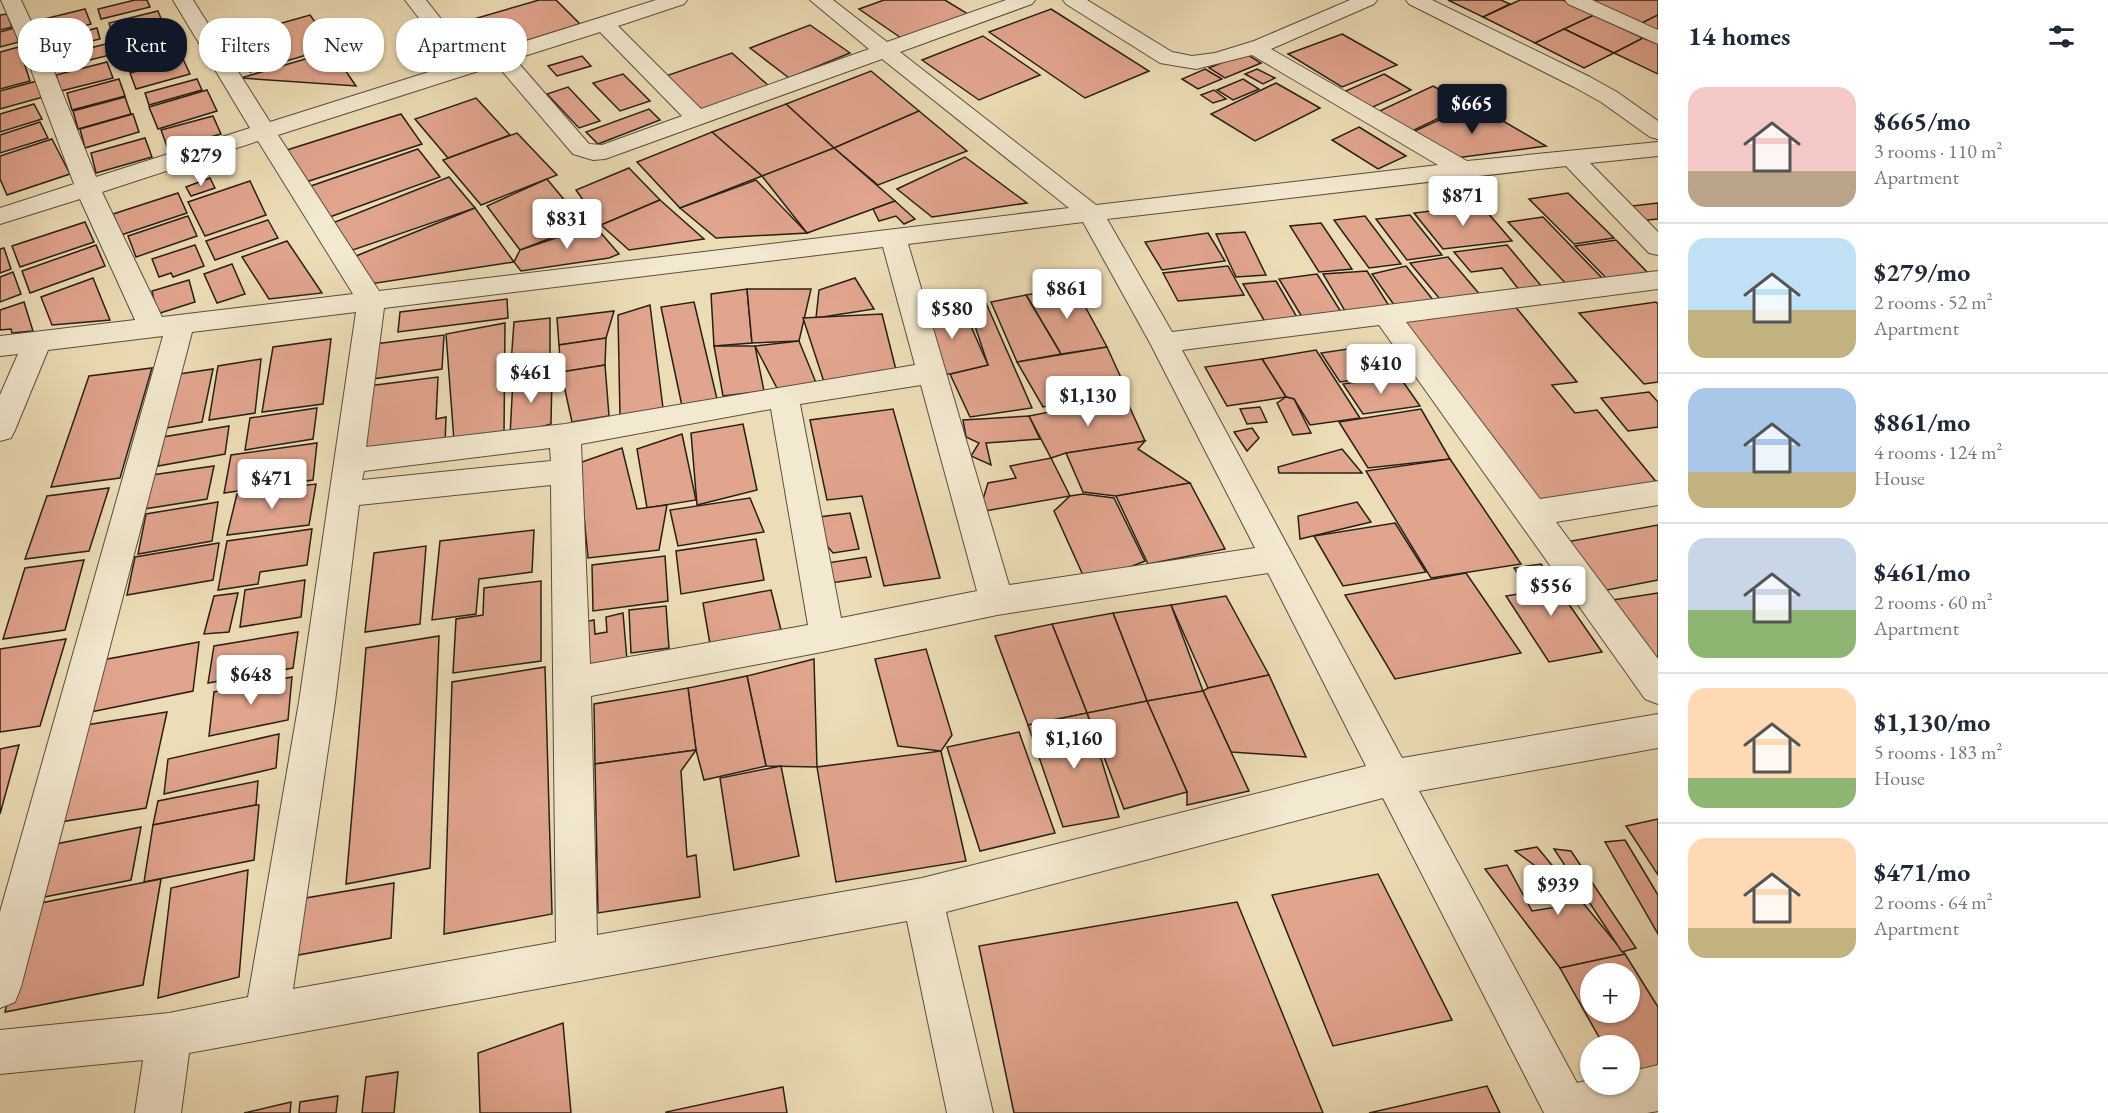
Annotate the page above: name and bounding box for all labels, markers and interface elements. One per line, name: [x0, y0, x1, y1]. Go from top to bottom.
chip: Buy: [18, 18, 93, 72]
chip: Rent: [105, 18, 187, 72]
chip: Filters: [199, 18, 291, 72]
chip: New: [303, 18, 384, 72]
chip: Apartment: [396, 18, 527, 72]
text: 14 homes: [1688, 19, 1790, 53]
icon: filters: [2045, 20, 2078, 53]
pin: $665: [1436, 84, 1508, 135]
text: $665: [1452, 90, 1492, 116]
text: $665/mo: [1874, 104, 1970, 138]
icon: home: [1736, 111, 1808, 183]
pin: $279: [165, 136, 237, 187]
text: 3 rooms · 110 m²: [1874, 138, 2002, 164]
text: $279: [181, 142, 221, 168]
text: Apartment: [1874, 164, 1959, 190]
pin: $871: [1427, 176, 1499, 227]
text: $871: [1443, 182, 1483, 208]
pin: $831: [531, 199, 603, 250]
text: $831: [547, 205, 587, 231]
text: $279/mo: [1874, 255, 1970, 289]
icon: home: [1736, 262, 1808, 334]
pin: $861: [1031, 269, 1103, 320]
text: $861: [1047, 275, 1087, 301]
pin: $580: [916, 289, 988, 340]
text: 2 rooms · 52 m²: [1874, 289, 1993, 315]
text: $580: [932, 295, 972, 321]
text: Apartment: [1874, 315, 1959, 341]
pin: $410: [1345, 344, 1417, 395]
text: $410: [1361, 350, 1401, 376]
pin: $461: [495, 353, 567, 404]
text: $461: [511, 359, 551, 385]
pin: $1,130: [1039, 376, 1137, 427]
text: $1,130: [1060, 382, 1116, 408]
text: $861/mo: [1874, 405, 1970, 439]
icon: home: [1736, 412, 1808, 484]
text: 4 rooms · 124 m²: [1874, 439, 2002, 465]
pin: $471: [236, 459, 308, 510]
text: $471: [252, 465, 292, 491]
text: House: [1874, 465, 1925, 491]
text: $461/mo: [1874, 555, 1970, 589]
icon: home: [1736, 562, 1808, 634]
pin: $556: [1515, 566, 1587, 617]
text: $556: [1531, 572, 1571, 598]
text: 2 rooms · 60 m²: [1874, 589, 1993, 615]
text: Apartment: [1874, 615, 1959, 641]
pin: $648: [215, 655, 287, 706]
text: $648: [231, 661, 271, 687]
text: $1,130/mo: [1874, 705, 1990, 739]
icon: home: [1736, 712, 1808, 784]
pin: $1,160: [1025, 719, 1123, 770]
text: $1,160: [1046, 725, 1102, 751]
text: 5 rooms · 183 m²: [1874, 739, 2002, 765]
text: House: [1874, 765, 1925, 791]
text: $471/mo: [1874, 855, 1970, 889]
icon: home: [1736, 862, 1808, 934]
pin: $939: [1522, 865, 1594, 916]
text: $939: [1538, 871, 1578, 897]
text: 2 rooms · 64 m²: [1874, 889, 1993, 915]
text: Apartment: [1874, 915, 1959, 941]
map controls: [1580, 963, 1640, 1095]
button: +: [1580, 963, 1640, 1023]
button: −: [1580, 1035, 1640, 1095]

